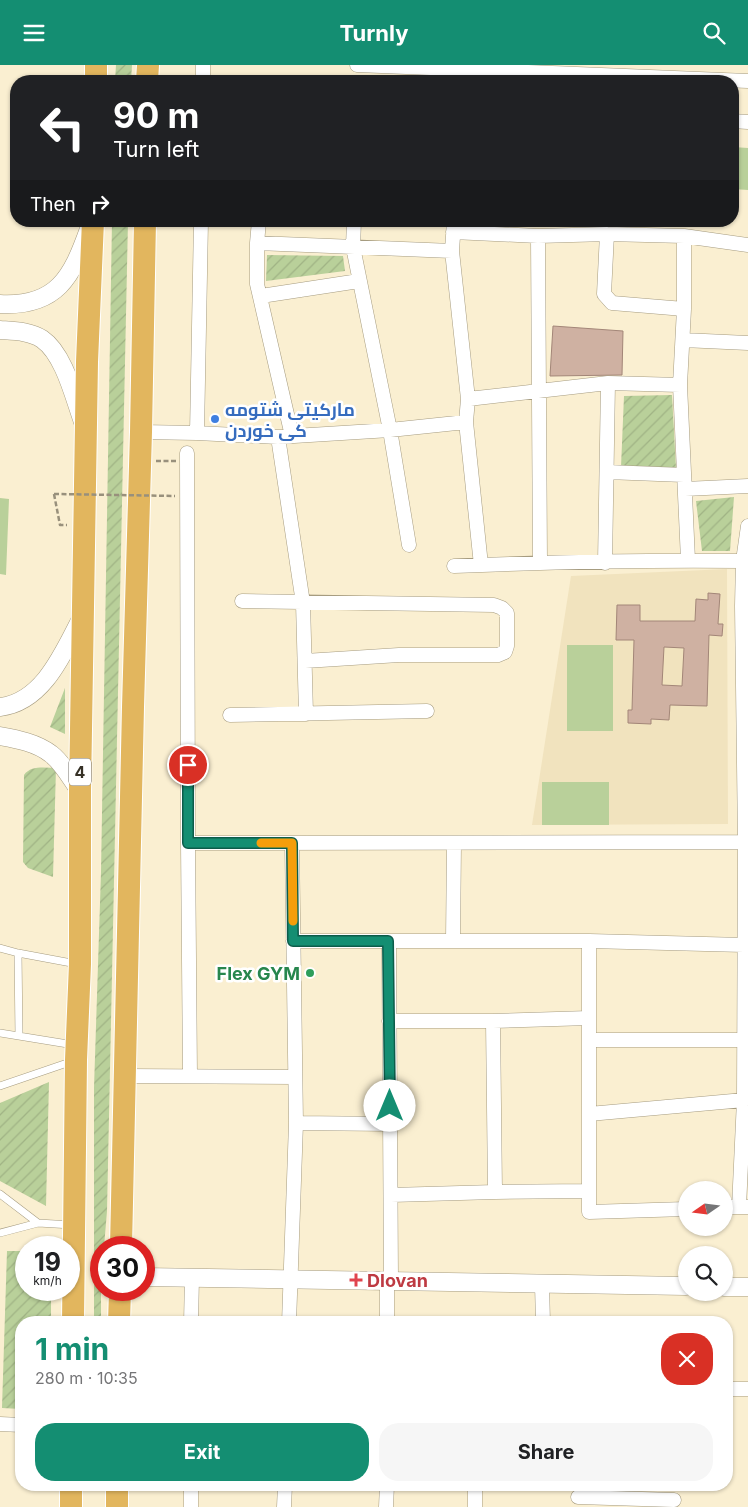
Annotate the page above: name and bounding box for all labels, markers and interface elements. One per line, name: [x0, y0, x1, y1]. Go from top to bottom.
icon: menu: [20, 19, 48, 47]
icon: search: [700, 19, 728, 47]
text: Turnly: [339, 20, 409, 46]
text: 90 m: [113, 94, 200, 136]
icon: left: [30, 95, 95, 160]
text: Turn left: [113, 136, 199, 162]
icon: right: [86, 190, 114, 218]
text: Then: [30, 193, 76, 216]
place label: مارکیتی شتومه کی خوردن: [225, 399, 355, 442]
marker: مارکیتی شتومه کی خوردن: [209, 413, 221, 425]
pin: [167, 744, 209, 786]
icon: arrive: [174, 751, 202, 779]
road number: 4: [69, 759, 91, 785]
place label: Flex GYM: [217, 963, 300, 984]
marker: Flex GYM: [304, 967, 316, 979]
position arrow: [363, 1079, 415, 1131]
north arrow: [678, 1181, 732, 1236]
map controls: [678, 1181, 733, 1301]
speed limit sign: 30: [90, 1236, 155, 1301]
button: search: [678, 1246, 733, 1301]
text: 19: [34, 1247, 61, 1277]
place label: Dlovan: [367, 1270, 428, 1291]
text: km/h: [33, 1273, 62, 1288]
marker: Dlovan: [349, 1273, 363, 1287]
text: 1 min: [35, 1331, 109, 1367]
button: close: [661, 1333, 713, 1385]
text: 280 m · 10:35: [35, 1368, 138, 1388]
button: Exit: [35, 1423, 369, 1481]
button: Share: [379, 1423, 713, 1481]

